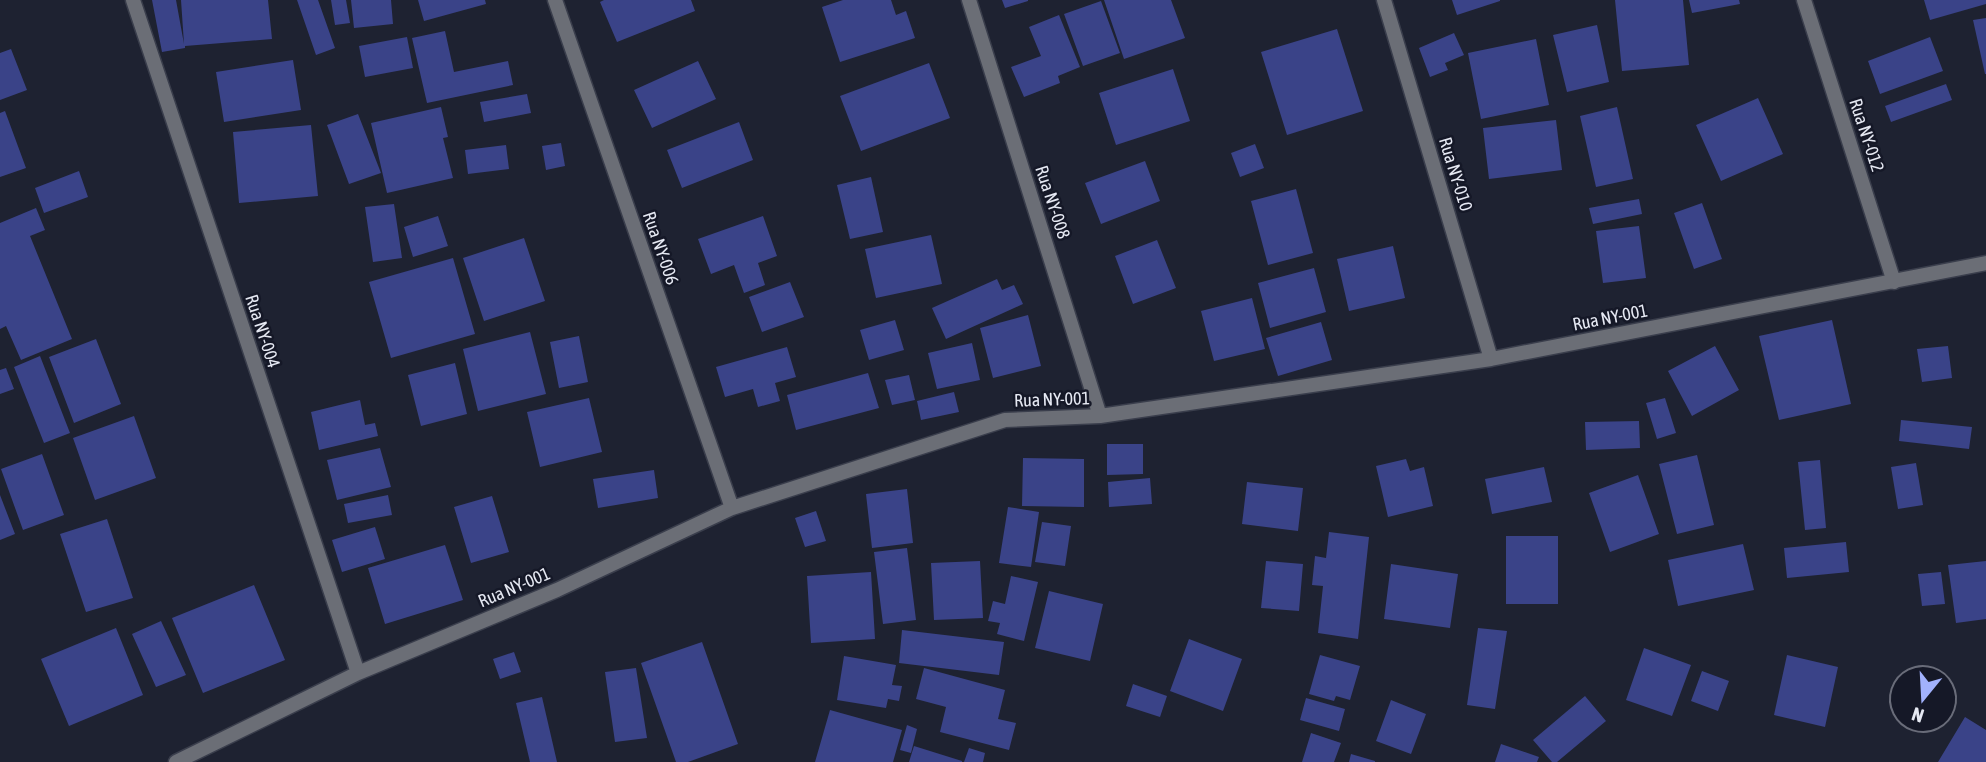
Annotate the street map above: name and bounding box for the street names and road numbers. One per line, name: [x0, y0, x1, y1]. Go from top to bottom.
street label: Rua NY-012: [1845, 96, 1889, 174]
street label: Rua NY-010: [1435, 135, 1477, 213]
street label: Rua NY-008: [1031, 163, 1075, 241]
street label: Rua NY-006: [639, 209, 683, 287]
street label: Rua NY-004: [241, 292, 285, 370]
street label: Rua NY-001: [1571, 299, 1649, 335]
street label: Rua NY-001: [1014, 387, 1090, 411]
street label: Rua NY-001: [475, 562, 553, 612]

